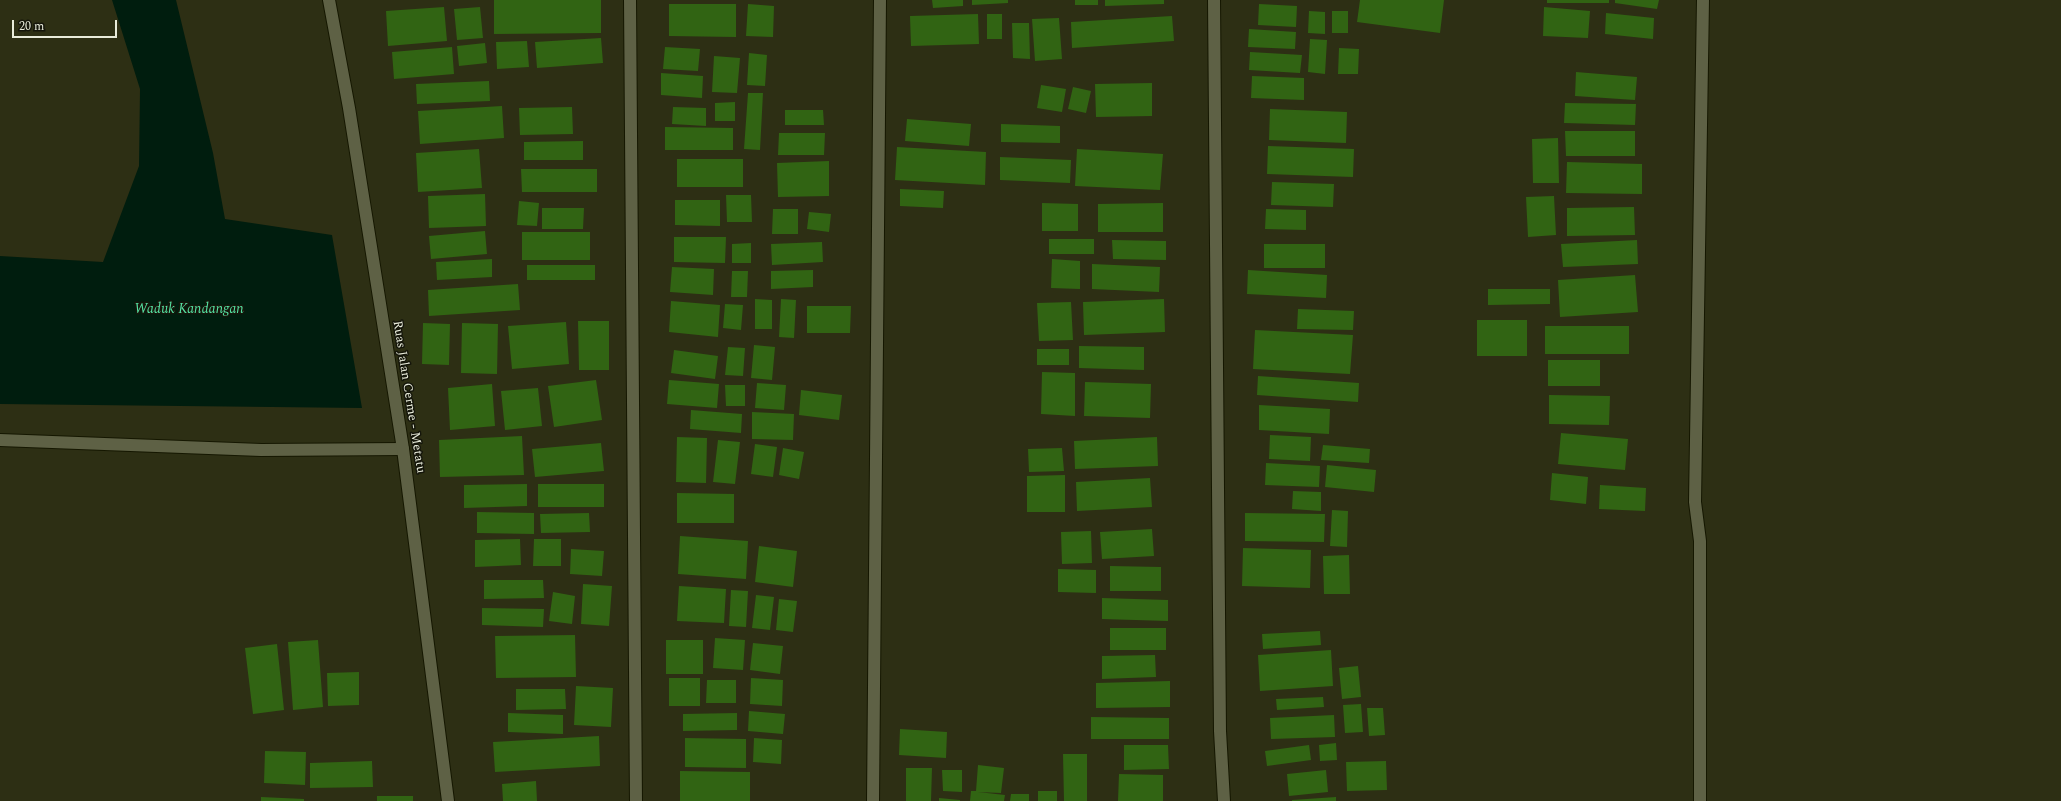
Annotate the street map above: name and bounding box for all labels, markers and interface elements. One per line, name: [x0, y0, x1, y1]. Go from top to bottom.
scale bar: [14, 12, 119, 38]
text: 20 m: [19, 17, 44, 36]
water label: Waduk Kandangan: [134, 302, 244, 318]
street label: Ruas Jalan Cerme - Metatu: [388, 320, 428, 474]

